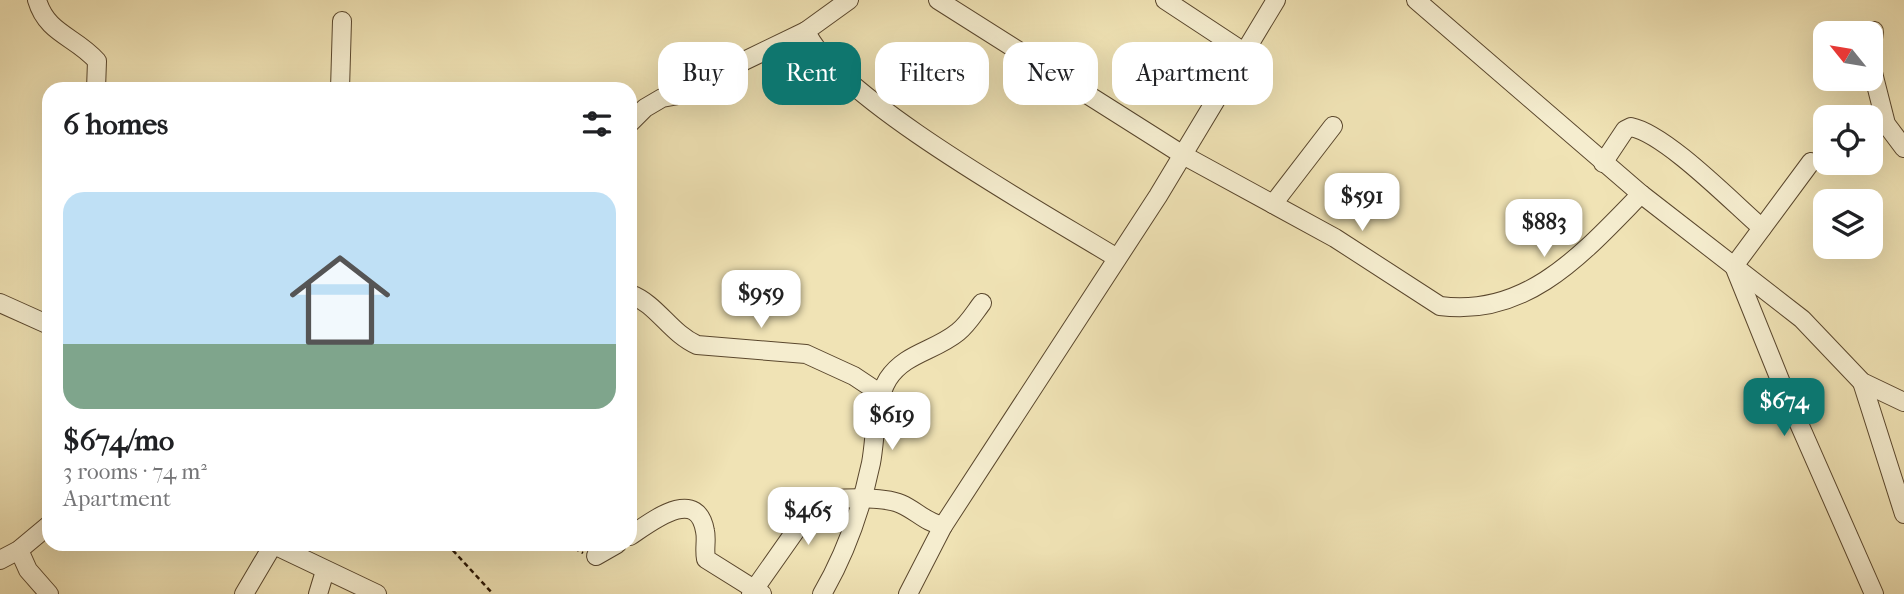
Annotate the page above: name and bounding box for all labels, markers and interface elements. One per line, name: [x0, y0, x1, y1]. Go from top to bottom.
north arrow: [1813, 21, 1883, 91]
map controls: [1813, 21, 1883, 259]
chip: Buy: [658, 42, 748, 105]
chip: Rent: [762, 42, 861, 105]
chip: Filters: [875, 42, 989, 105]
chip: New: [1003, 42, 1098, 105]
chip: Apartment: [1112, 42, 1273, 105]
icon: filters: [578, 105, 616, 143]
button: locate: [1813, 105, 1883, 175]
text: 6 homes: [63, 107, 168, 142]
pin: $591: [1321, 174, 1403, 233]
text: $591: [1341, 182, 1383, 209]
button: layers: [1813, 189, 1883, 259]
pin: $883: [1503, 200, 1585, 259]
text: $883: [1521, 208, 1567, 235]
icon: home: [277, 237, 403, 363]
pin: $959: [720, 270, 802, 330]
text: $959: [738, 279, 784, 306]
pin: $674: [1743, 378, 1825, 438]
text: $674: [1759, 387, 1809, 414]
pin: $619: [851, 392, 933, 452]
text: $619: [869, 401, 915, 428]
text: $674/mo: [63, 423, 174, 458]
text: 3 rooms · 74 m²: [63, 458, 207, 485]
text: Apartment: [63, 485, 171, 512]
pin: $465: [767, 488, 849, 547]
text: $465: [784, 496, 832, 523]

